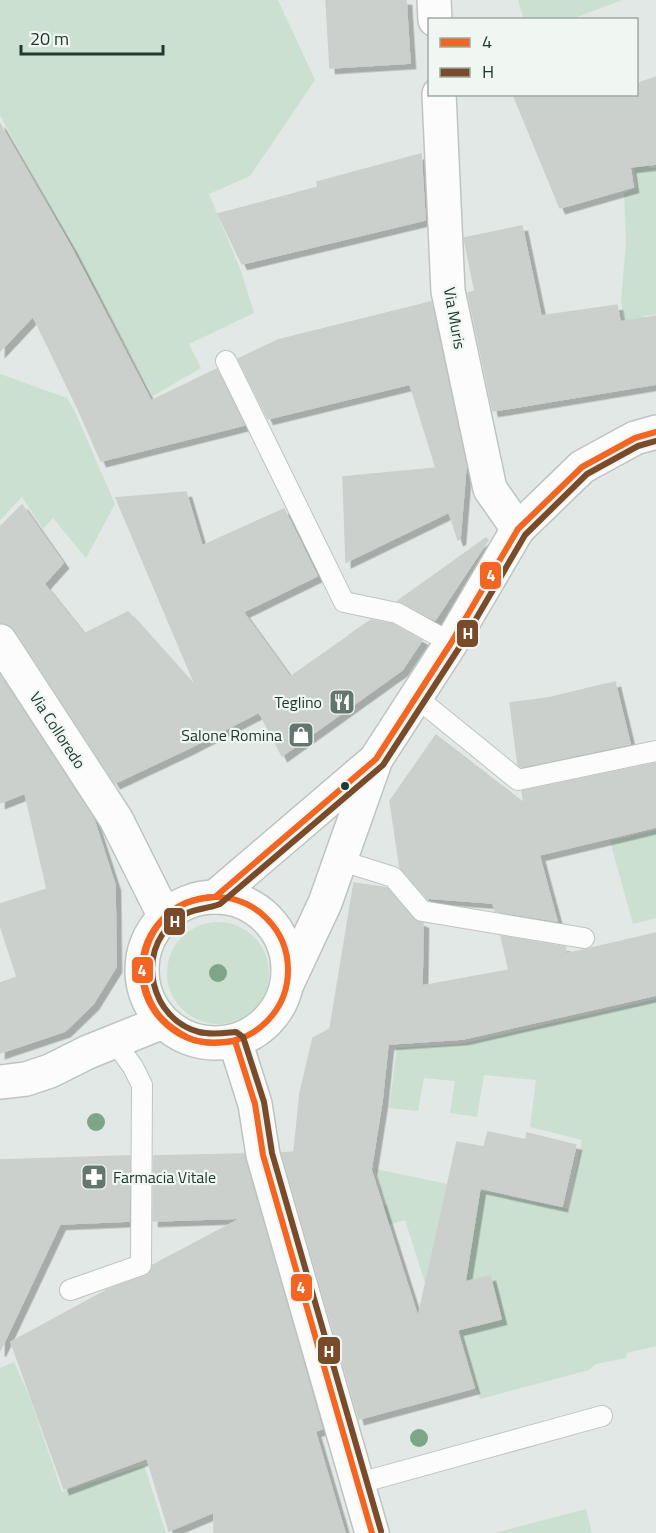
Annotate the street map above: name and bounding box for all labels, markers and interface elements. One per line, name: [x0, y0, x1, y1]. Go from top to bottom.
scale bar: [21, 18, 164, 56]
legend: [428, 18, 638, 96]
text: 20 m: [30, 25, 69, 52]
text: 4: [482, 28, 492, 55]
text: H: [482, 58, 494, 85]
street label: Via Muris: [438, 285, 472, 351]
line badge: 4: [479, 561, 502, 590]
text: 4: [487, 563, 496, 587]
line badge: H: [456, 619, 479, 648]
text: H: [463, 621, 473, 645]
street label: Via Colloredo: [24, 687, 92, 773]
restaurant icon: Teglino: [327, 687, 357, 717]
place label: Teglino: [274, 690, 322, 714]
shop icon: Salone Romina: [286, 720, 316, 750]
place label: Salone Romina: [181, 723, 282, 747]
unlabelled marker: [339, 780, 351, 792]
line badge: H: [163, 907, 186, 936]
text: H: [170, 909, 180, 933]
line badge: 4: [131, 956, 154, 984]
text: 4: [138, 958, 147, 982]
pharmacy icon: Farmacia Vitale: [79, 1162, 109, 1192]
place label: Farmacia Vitale: [113, 1165, 216, 1189]
line badge: 4: [290, 1273, 313, 1302]
text: 4: [297, 1275, 306, 1299]
line badge: H: [317, 1336, 341, 1365]
text: H: [324, 1339, 334, 1363]

